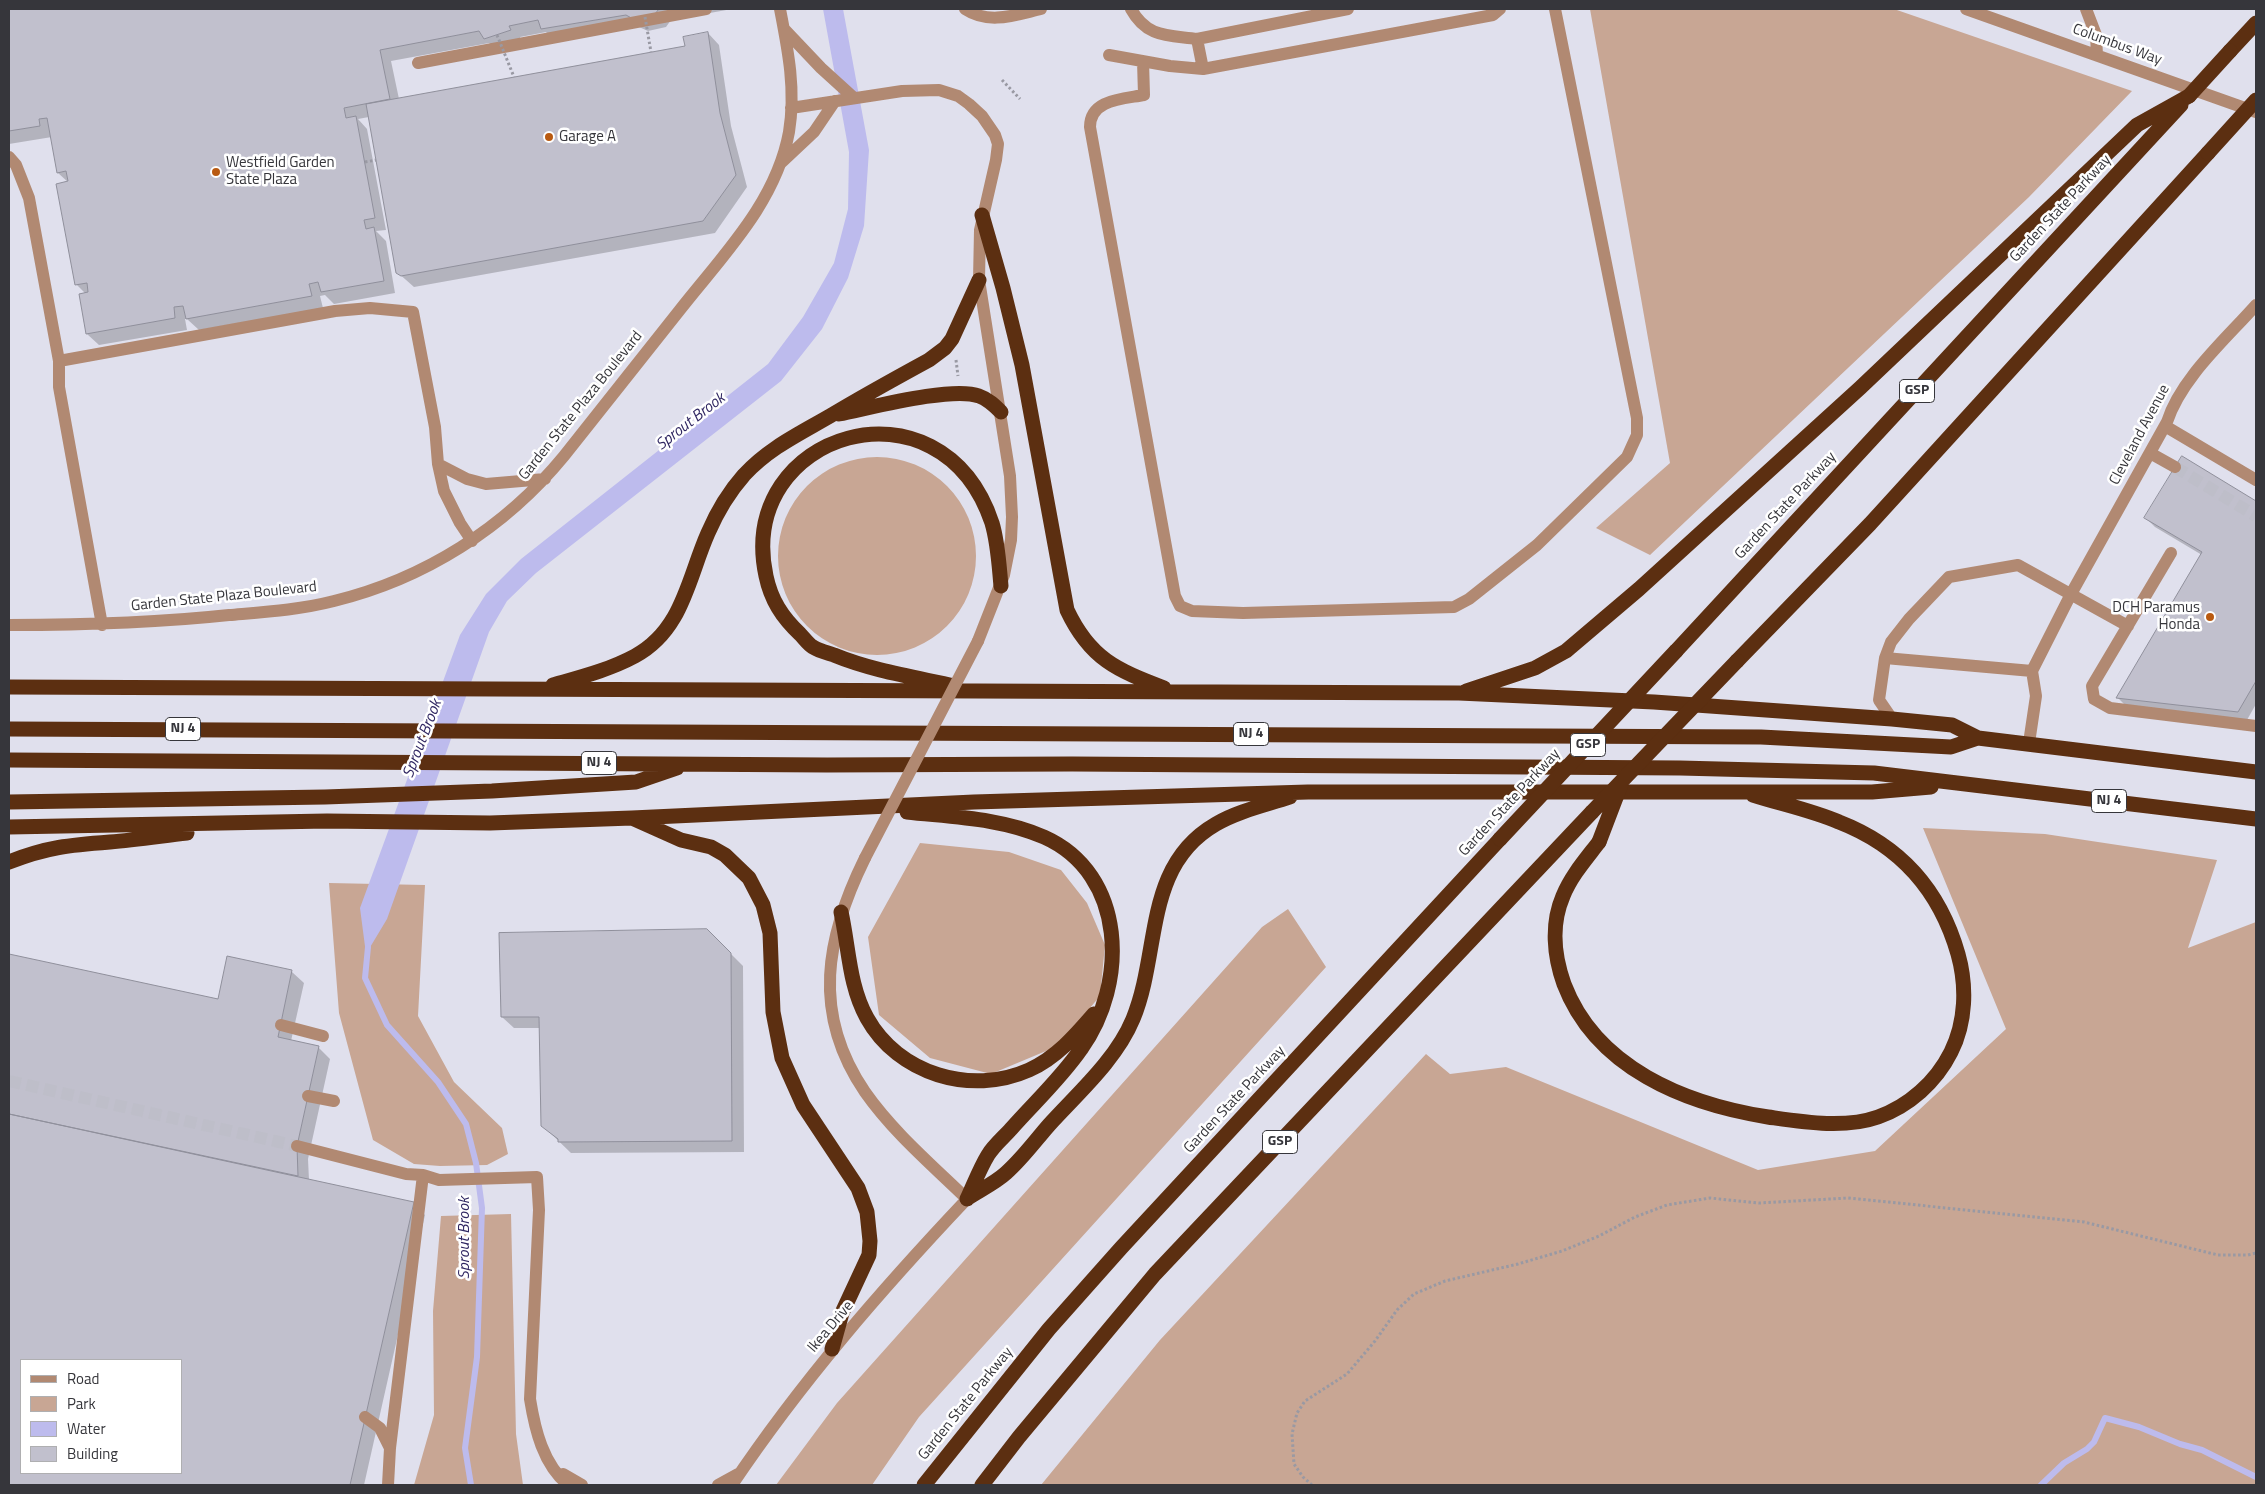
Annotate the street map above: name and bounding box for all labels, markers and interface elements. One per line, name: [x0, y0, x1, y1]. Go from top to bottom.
street label: Columbus Way: [2070, 21, 2164, 69]
place label: Garage A: [559, 128, 616, 146]
marker: Garage A: [543, 131, 555, 143]
street label: Garden State Parkway: [2007, 152, 2115, 266]
place label: Westfield Garden State Plaza: [226, 154, 335, 189]
marker: Westfield Garden State Plaza: [210, 166, 222, 178]
street label: Garden State Plaza Boulevard: [515, 328, 647, 484]
road number: GSP: [1900, 380, 1934, 402]
street label: Cleveland Avenue: [2106, 382, 2174, 488]
water label: Sprout Brook: [653, 389, 729, 455]
street label: Garden State Parkway: [1732, 449, 1840, 563]
street label: Garden State Plaza Boulevard: [130, 578, 318, 616]
place label: DCH Paramus Honda: [2112, 599, 2200, 634]
marker: DCH Paramus Honda: [2204, 611, 2216, 623]
water label: Sprout Brook: [399, 697, 447, 781]
road number: NJ 4: [166, 718, 200, 741]
road number: NJ 4: [1234, 722, 1268, 746]
road number: GSP: [1570, 734, 1606, 756]
street label: Garden State Parkway: [1456, 746, 1564, 860]
road number: NJ 4: [582, 751, 616, 774]
road number: NJ 4: [2092, 789, 2126, 812]
street label: Garden State Parkway: [1181, 1043, 1289, 1157]
road number: GSP: [1262, 1130, 1298, 1154]
water label: Sprout Brook: [455, 1197, 475, 1279]
street label: Ikea Drive: [804, 1298, 858, 1356]
street label: Garden State Parkway: [915, 1344, 1017, 1464]
legend: [20, 1359, 182, 1474]
text: Road: [67, 1367, 99, 1390]
text: Park: [67, 1392, 96, 1415]
text: Water: [67, 1417, 106, 1440]
text: Building: [67, 1442, 118, 1465]

